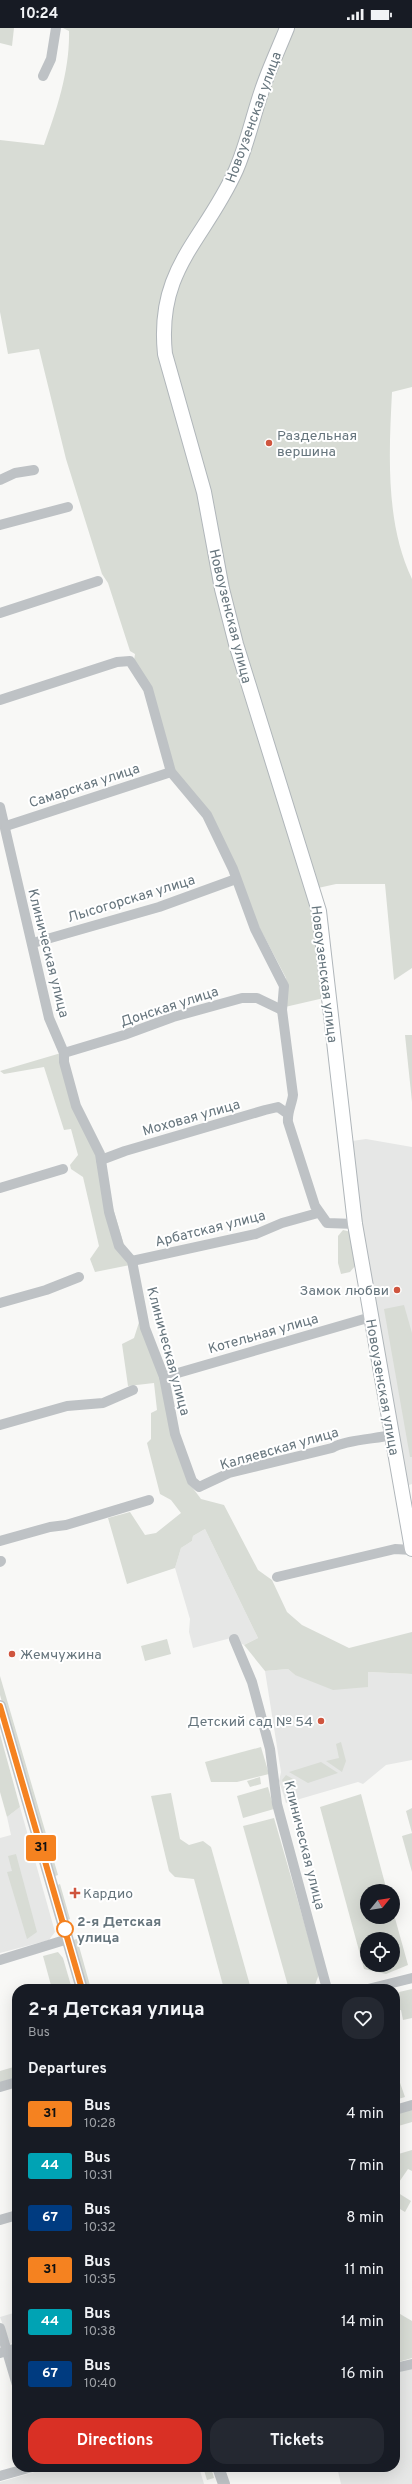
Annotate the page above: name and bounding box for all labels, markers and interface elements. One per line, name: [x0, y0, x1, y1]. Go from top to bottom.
text: 10:24: [20, 5, 58, 24]
street label: Новоузенская улица: [223, 50, 286, 185]
place label: Раздельная вершина: [277, 428, 357, 461]
marker: Раздельная вершина: [264, 438, 274, 448]
street label: Новоузенская улица: [205, 547, 255, 685]
street label: Самарская улица: [27, 761, 142, 812]
street label: Лысогорская улица: [66, 872, 197, 927]
street label: Клиническая улица: [23, 887, 72, 1020]
street label: Новоузенская улица: [307, 905, 340, 1044]
street label: Донская улица: [118, 984, 221, 1031]
street label: Моховая улица: [141, 1096, 242, 1140]
street label: Арбатская улица: [153, 1208, 267, 1251]
place label: Замок любви: [300, 1283, 389, 1300]
street label: Клиническая улица: [142, 1285, 193, 1418]
marker: Замок любви: [392, 1285, 402, 1295]
street label: Котельная улица: [206, 1311, 320, 1358]
street label: Новоузенская улица: [361, 1318, 402, 1457]
street label: Каляевская улица: [218, 1424, 341, 1474]
place label: Жемчужина: [20, 1647, 102, 1664]
marker: Жемчужина: [7, 1649, 17, 1659]
place label: Детский сад № 54: [188, 1714, 313, 1731]
marker: Детский сад № 54: [316, 1716, 326, 1726]
street label: Клиническая улица: [279, 1779, 328, 1912]
line badge: 31: [23, 1835, 59, 1861]
text: 31: [34, 1839, 48, 1856]
north arrow: [360, 1884, 400, 1924]
map controls: [360, 1884, 400, 1972]
place label: Кардио: [83, 1886, 133, 1903]
marker: Кардио: [70, 1888, 80, 1898]
place label: 2-я Детская улица: [77, 1914, 161, 1947]
marker: 2-я Детская улица: [56, 1920, 74, 1938]
button: locate: [360, 1932, 400, 1972]
button: heart: [342, 1997, 384, 2039]
text: 2-я Детская улица: [28, 1998, 205, 2022]
text: Bus: [28, 2025, 50, 2041]
text: Departures: [28, 2060, 107, 2079]
text: Bus: [84, 2097, 111, 2116]
text: 31: [43, 2105, 57, 2122]
text: 4 min: [346, 2105, 384, 2124]
text: 10:28: [84, 2116, 116, 2132]
text: Bus: [84, 2149, 111, 2168]
text: 44: [41, 2157, 59, 2174]
text: 7 min: [348, 2157, 384, 2176]
text: 10:31: [84, 2168, 113, 2184]
text: Bus: [84, 2201, 111, 2220]
text: 67: [42, 2209, 58, 2226]
text: 8 min: [346, 2209, 384, 2228]
text: 10:32: [84, 2220, 116, 2236]
text: Bus: [84, 2253, 111, 2272]
text: 31: [43, 2261, 57, 2278]
text: 11 min: [344, 2261, 384, 2280]
text: 10:35: [84, 2272, 116, 2288]
text: Bus: [84, 2305, 111, 2324]
text: 44: [41, 2313, 59, 2330]
text: 14 min: [341, 2313, 384, 2332]
text: 10:38: [84, 2324, 116, 2340]
text: Bus: [84, 2357, 111, 2376]
text: 67: [42, 2365, 58, 2382]
text: 16 min: [341, 2365, 384, 2384]
text: 10:40: [84, 2376, 117, 2392]
button: Directions: [28, 2418, 202, 2464]
button: Tickets: [210, 2418, 384, 2464]

